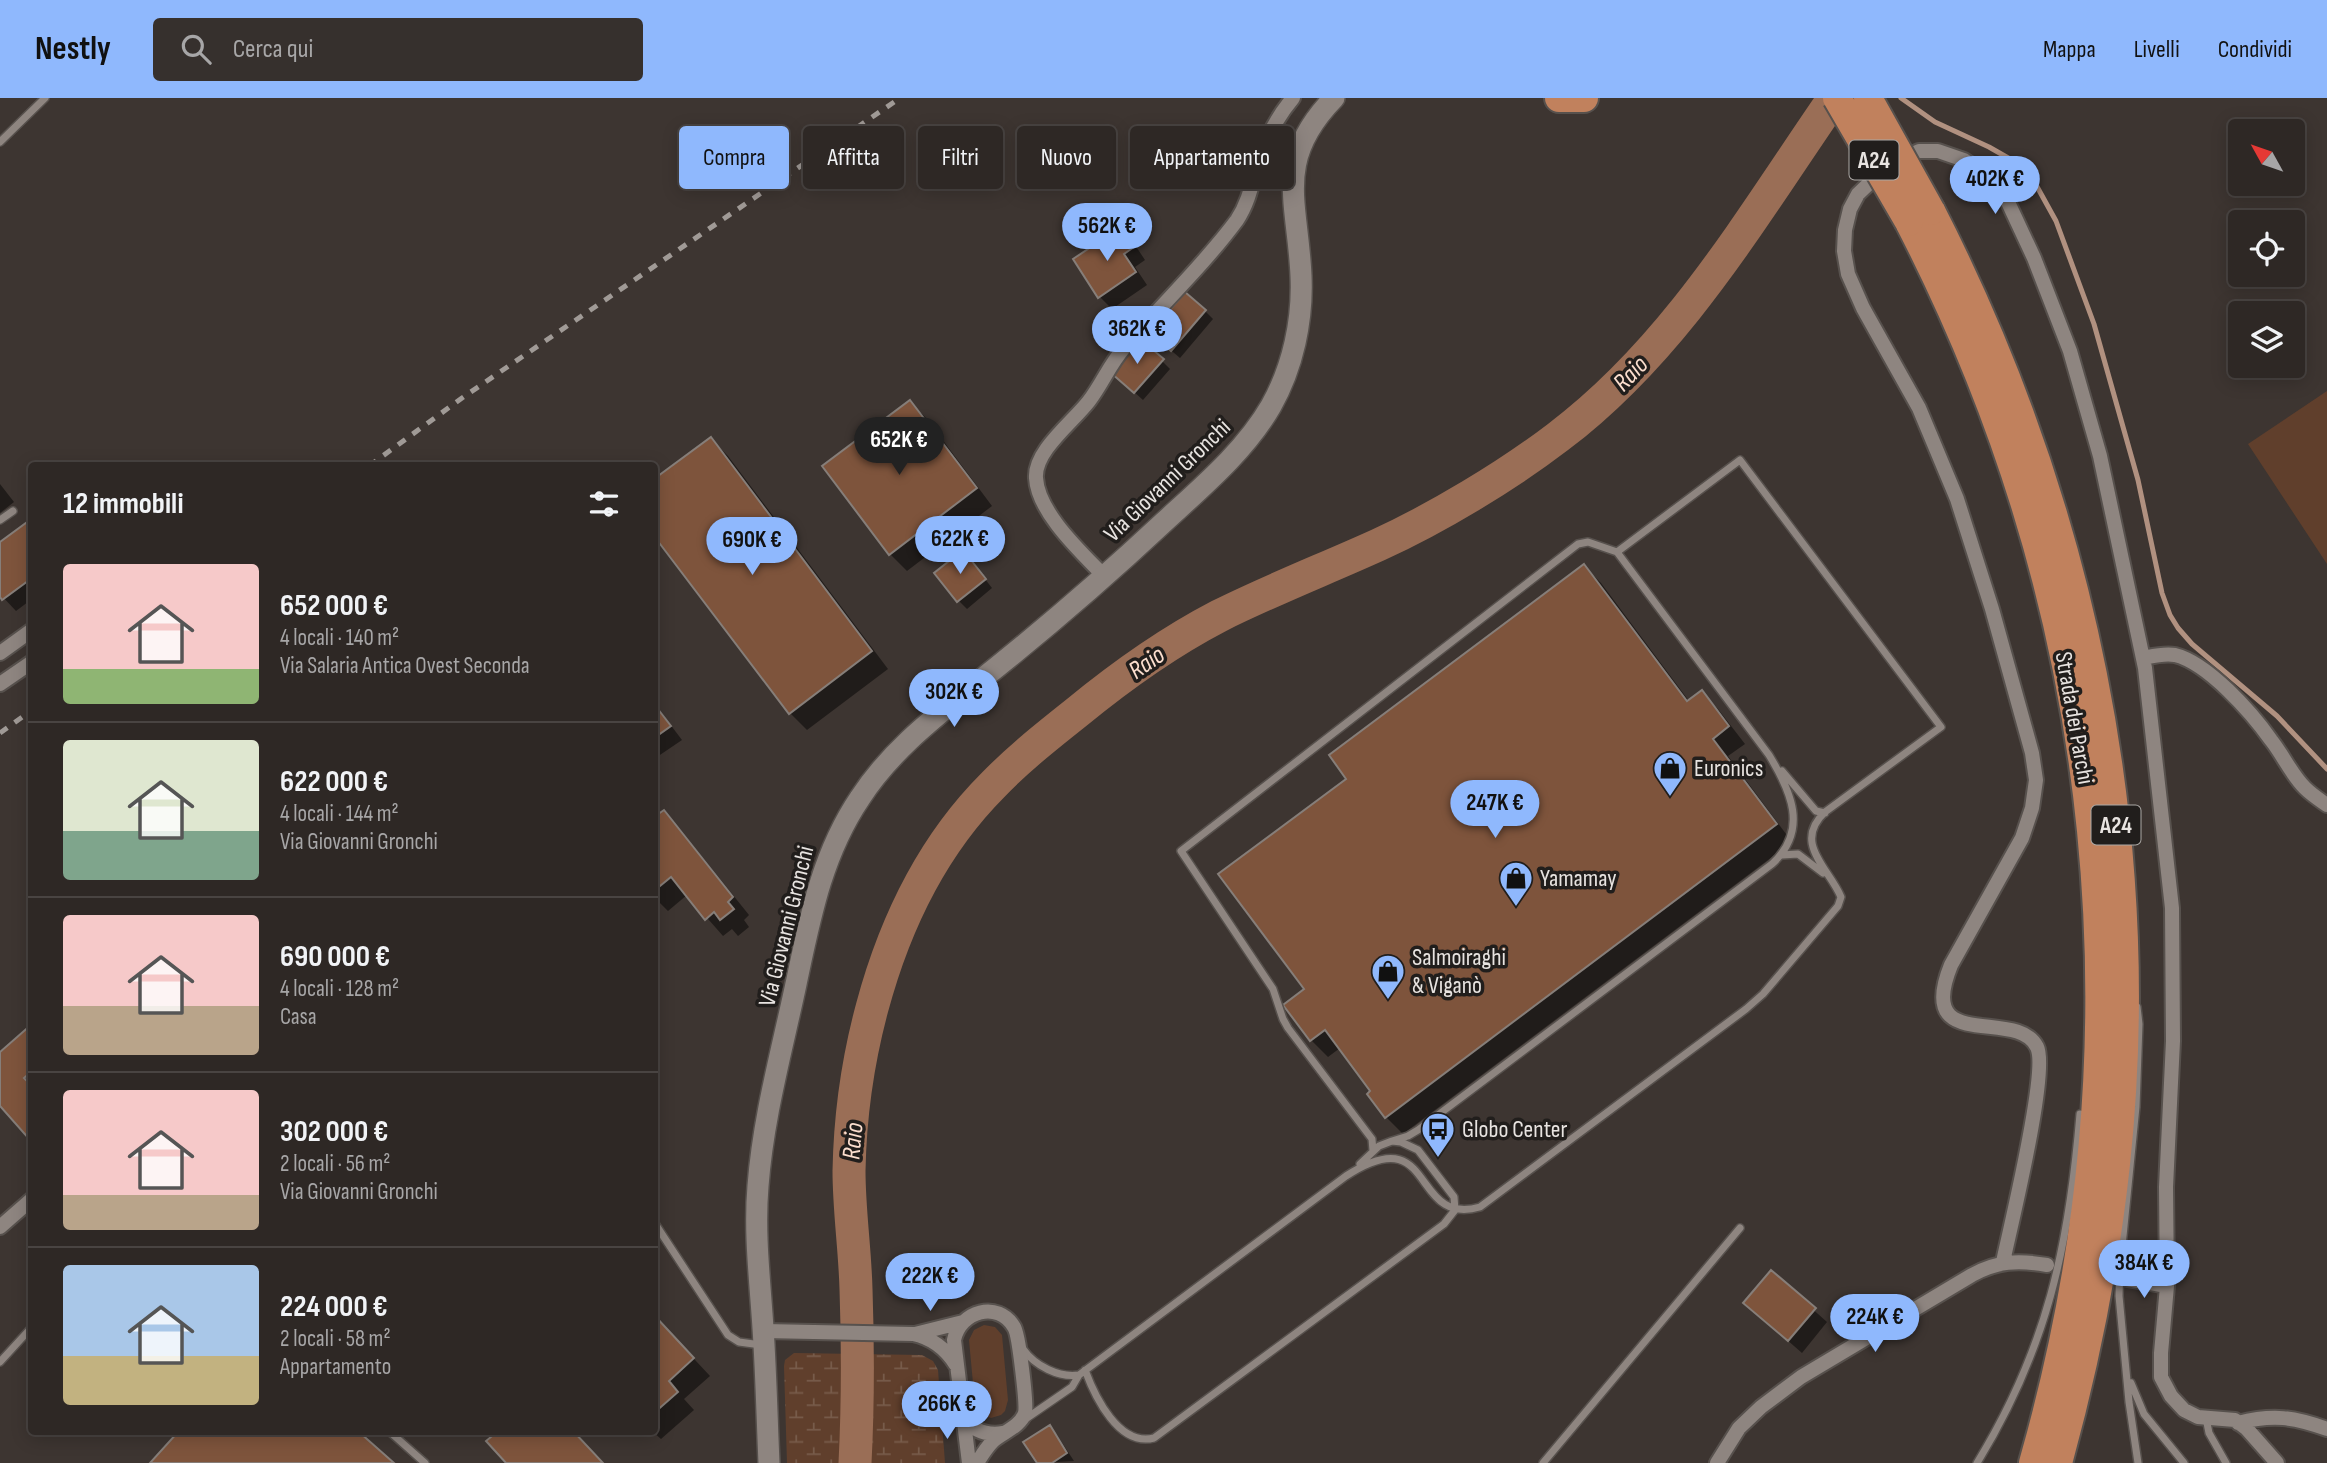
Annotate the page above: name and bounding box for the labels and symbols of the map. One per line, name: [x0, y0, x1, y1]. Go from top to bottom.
north arrow: [2228, 119, 2305, 196]
road number: A24: [1850, 141, 1898, 180]
pin: 402K €: [1938, 156, 2052, 216]
pin: 562K €: [1050, 204, 1164, 263]
pin: 362K €: [1080, 306, 1194, 366]
water label: Raio: [1607, 350, 1655, 398]
street label: Via Giovanni Gronchi: [1098, 413, 1237, 548]
pin: 652K €: [842, 418, 956, 477]
pin: 622K €: [903, 517, 1017, 576]
pin: 690K €: [695, 518, 809, 577]
water label: Raio: [1123, 640, 1171, 687]
street label: Strada dei Parchi: [2049, 649, 2100, 787]
pin: 302K €: [897, 670, 1011, 729]
shop icon: Euronics: [1651, 749, 1689, 798]
place label: Euronics: [1694, 754, 1763, 783]
pin: 247K €: [1438, 780, 1552, 840]
road number: A24: [2092, 806, 2140, 845]
street label: Via Giovanni Gronchi: [752, 843, 820, 1010]
shop icon: Yamamay: [1497, 859, 1535, 908]
place label: Yamamay: [1540, 864, 1617, 893]
place label: Salmoiraghi & Viganò: [1412, 943, 1506, 1000]
shop icon: Salmoiraghi & Viganò: [1369, 952, 1407, 1001]
bus stop icon: Globo Center: [1419, 1110, 1457, 1159]
place label: Globo Center: [1462, 1115, 1567, 1144]
water label: Raio: [836, 1121, 871, 1161]
pin: 384K €: [2087, 1240, 2201, 1300]
pin: 222K €: [873, 1254, 987, 1313]
pin: 224K €: [1818, 1294, 1932, 1354]
pin: 266K €: [890, 1382, 1004, 1441]

